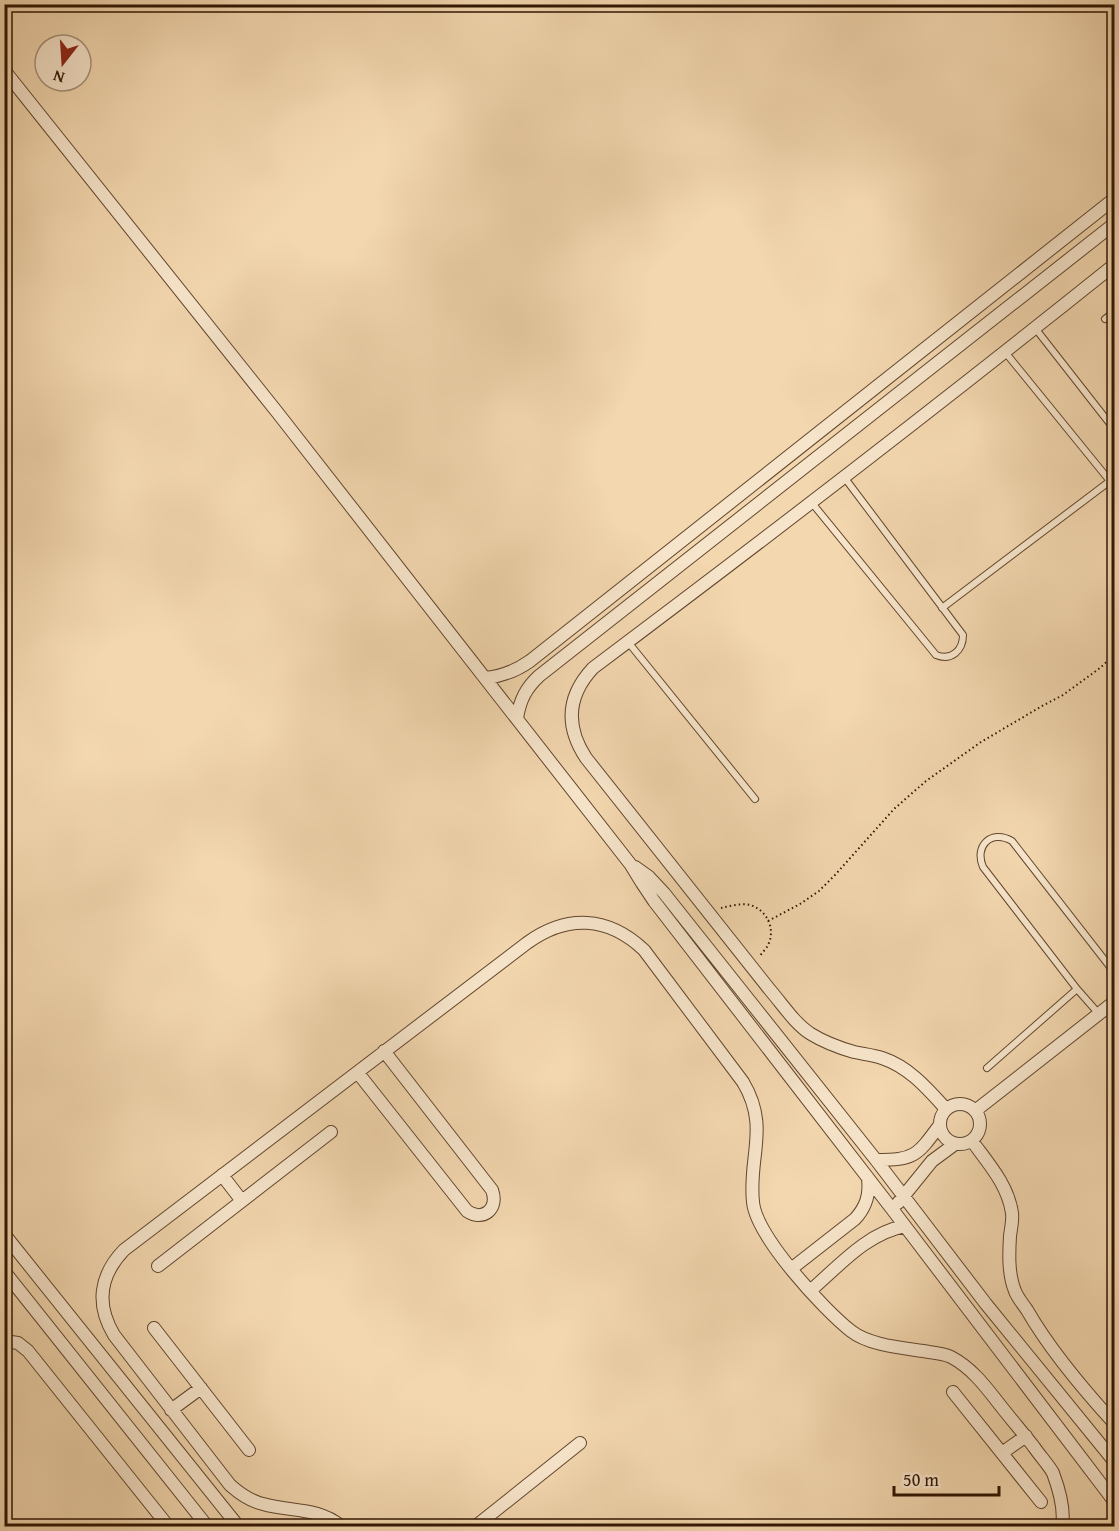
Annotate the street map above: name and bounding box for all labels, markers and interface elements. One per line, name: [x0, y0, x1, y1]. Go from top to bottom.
north arrow: [33, 33, 93, 93]
text: N: [50, 64, 67, 90]
scale bar: [894, 1459, 999, 1497]
text: 50 m: [903, 1466, 939, 1493]

